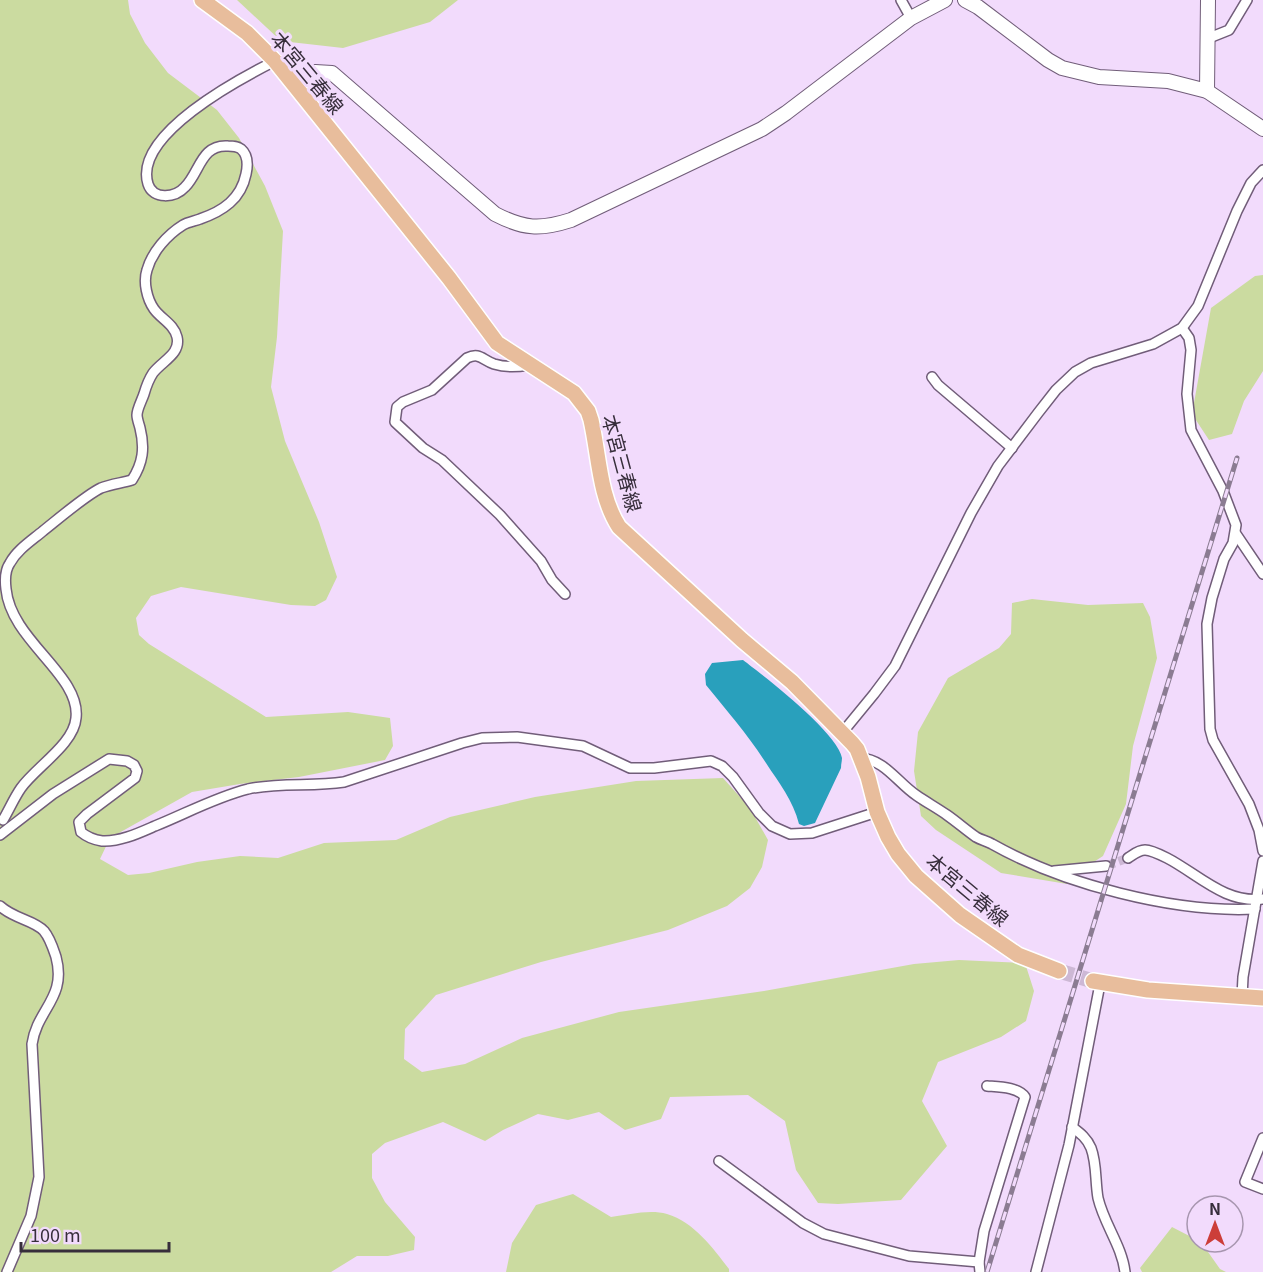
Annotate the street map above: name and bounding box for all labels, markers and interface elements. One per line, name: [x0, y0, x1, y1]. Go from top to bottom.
street label: 本宮三春線: [265, 24, 351, 120]
street label: 本宮三春線: [596, 411, 650, 515]
street label: 本宮三春線: [920, 846, 1016, 932]
north arrow: [1185, 1194, 1245, 1254]
text: N: [1209, 1196, 1221, 1220]
scale bar: [21, 1215, 170, 1253]
text: 100 m: [30, 1221, 81, 1247]

